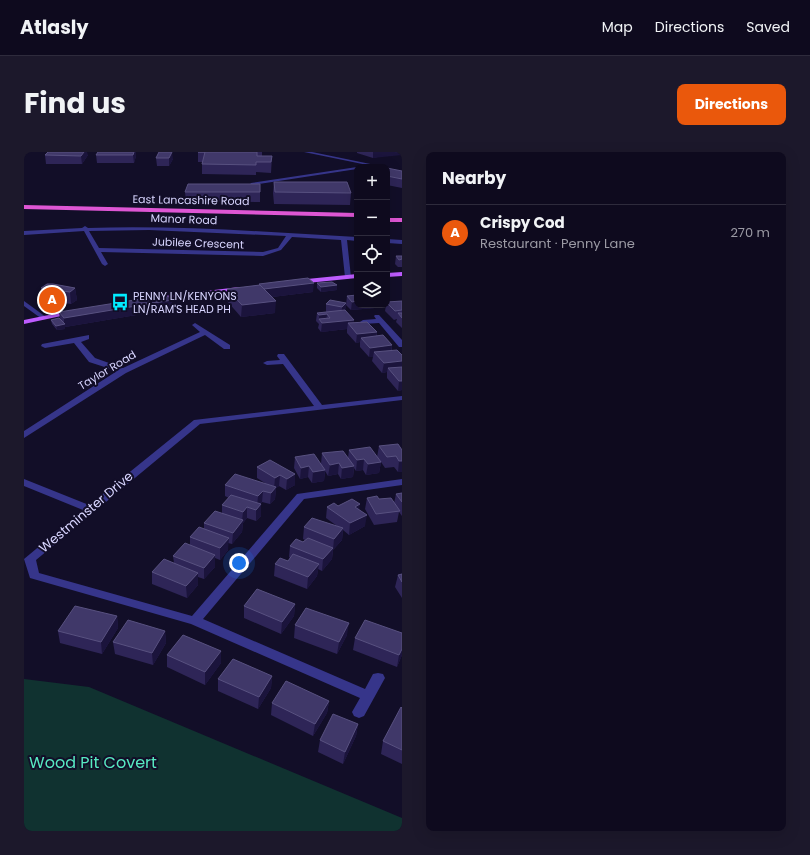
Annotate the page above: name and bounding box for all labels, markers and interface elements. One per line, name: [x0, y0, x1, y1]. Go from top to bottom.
text: Atlasly: [20, 14, 88, 41]
text: Map: [602, 17, 633, 37]
text: Directions: [655, 17, 724, 37]
text: Saved: [746, 17, 790, 37]
text: Find us: [24, 84, 126, 123]
button: Directions: [677, 84, 786, 125]
map controls: [354, 164, 390, 308]
button: +: [354, 164, 390, 200]
text: Nearby: [442, 166, 506, 190]
street label: East Lancashire Road: [132, 191, 250, 209]
button: −: [354, 200, 390, 236]
street label: Manor Road: [150, 210, 218, 228]
text: Crispy Cod: [480, 212, 565, 233]
text: A: [450, 223, 460, 242]
text: 270 m: [730, 223, 770, 242]
street label: Jubilee Crescent: [152, 233, 244, 253]
text: Restaurant · Penny Lane: [480, 234, 635, 253]
button: locate: [354, 236, 390, 272]
button: layers: [354, 272, 390, 308]
pin: A: [39, 285, 65, 315]
place label: PENNY LN/KENYONS LN/RAM'S HEAD PH: [133, 288, 237, 317]
bus stop icon: PENNY LN/KENYONS LN/RAM'S HEAD PH: [110, 292, 130, 312]
street label: Taylor Road: [75, 346, 139, 394]
street label: Westminster Drive: [35, 467, 137, 557]
your location: [229, 553, 249, 573]
park label: Wood Pit Covert: [29, 751, 157, 774]

